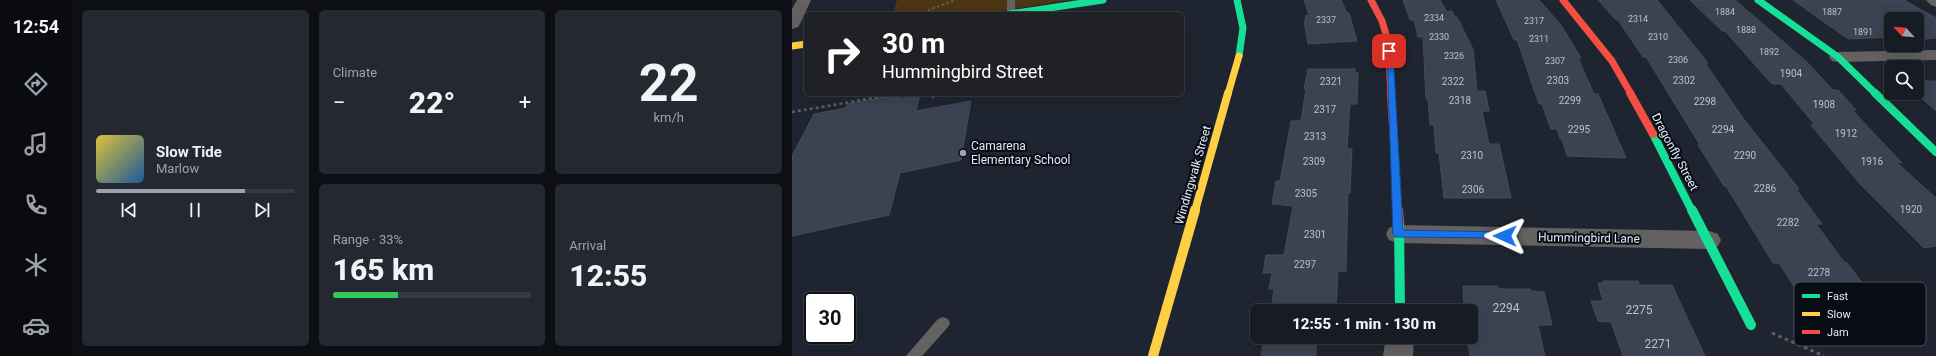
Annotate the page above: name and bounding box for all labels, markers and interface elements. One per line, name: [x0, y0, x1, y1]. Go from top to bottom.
house number: 1884: [1715, 7, 1735, 17]
house number: 1887: [1822, 7, 1842, 17]
north arrow: [1884, 12, 1924, 52]
map controls: [1884, 12, 1924, 100]
house number: 2334: [1424, 13, 1444, 23]
house number: 2314: [1628, 14, 1648, 24]
house number: 2337: [1316, 15, 1336, 25]
text: 12:54: [13, 16, 59, 37]
house number: 2317: [1524, 16, 1544, 26]
house number: 1888: [1736, 25, 1756, 35]
text: 30 m: [882, 27, 945, 60]
house number: 1891: [1853, 27, 1873, 37]
icon: right: [816, 28, 868, 80]
house number: 2330: [1429, 32, 1449, 42]
house number: 2310: [1648, 32, 1668, 42]
pin: [1372, 34, 1406, 68]
house number: 2311: [1529, 34, 1549, 44]
icon: arrive: [1378, 40, 1400, 62]
house number: 1892: [1759, 47, 1779, 57]
house number: 2326: [1444, 51, 1464, 61]
text: 22: [639, 53, 699, 114]
house number: 2306: [1668, 55, 1688, 65]
house number: 2307: [1545, 56, 1565, 66]
button: search: [1884, 60, 1924, 100]
text: Hummingbird Street: [882, 61, 1043, 82]
text: Climate: [333, 65, 377, 80]
house number: 1904: [1780, 68, 1803, 79]
icon: directions: [22, 70, 50, 98]
house number: 2303: [1547, 75, 1569, 86]
house number: 2302: [1673, 75, 1696, 86]
house number: 2321: [1320, 76, 1342, 87]
house number: 2322: [1442, 76, 1465, 87]
text: 22°: [409, 85, 455, 120]
text: −: [333, 90, 345, 115]
text: +: [519, 90, 531, 115]
house number: 2318: [1449, 95, 1472, 106]
house number: 2299: [1559, 95, 1581, 106]
house number: 2298: [1694, 96, 1717, 107]
house number: 1908: [1813, 99, 1836, 110]
house number: 2317: [1314, 104, 1337, 115]
text: km/h: [653, 110, 684, 125]
street label: Dragonfly Street: [1649, 111, 1701, 193]
street label: Windingwalk Street: [1172, 124, 1214, 226]
house number: 2295: [1568, 124, 1591, 135]
house number: 2294: [1712, 124, 1735, 135]
house number: 1912: [1835, 128, 1858, 139]
icon: music: [22, 130, 50, 158]
house number: 2313: [1304, 131, 1326, 142]
place label: Camarena Elementary School: [971, 139, 1071, 167]
text: Slow Tide: [156, 143, 222, 161]
marker: Camarena Elementary School: [958, 148, 968, 158]
house number: 2310: [1461, 150, 1484, 161]
house number: 2290: [1734, 150, 1757, 161]
house number: 2309: [1303, 156, 1325, 167]
house number: 1916: [1861, 156, 1884, 167]
text: Marlow: [156, 161, 199, 176]
house number: 2286: [1754, 183, 1777, 194]
house number: 2306: [1462, 184, 1485, 195]
house number: 2305: [1295, 188, 1318, 199]
icon: phone: [22, 191, 50, 219]
icon: previous: [118, 199, 140, 221]
icon: pause: [184, 199, 206, 221]
icon: next: [251, 199, 273, 221]
house number: 1920: [1900, 204, 1923, 215]
position arrow: [1484, 215, 1526, 257]
house number: 2282: [1777, 217, 1800, 228]
house number: 2301: [1304, 229, 1326, 240]
street label: Hummingbird Lane: [1538, 230, 1640, 246]
text: Range · 33%: [333, 232, 403, 247]
text: Arrival: [569, 238, 606, 253]
icon: climate: [22, 251, 50, 279]
text: 165 km: [333, 252, 434, 287]
text: 12:55: [569, 258, 647, 293]
house number: 2297: [1294, 259, 1317, 270]
house number: 2278: [1808, 267, 1831, 278]
legend: [1794, 282, 1926, 346]
text: Fast: [1827, 290, 1849, 303]
speed limit sign: 30: [804, 292, 856, 344]
house number: 2294: [1493, 301, 1520, 315]
house number: 2275: [1626, 303, 1653, 317]
text: Slow: [1827, 308, 1851, 321]
icon: car: [22, 312, 50, 340]
text: 12:55 · 1 min · 130 m: [1292, 315, 1436, 333]
text: Jam: [1827, 326, 1849, 339]
house number: 2271: [1645, 337, 1671, 351]

